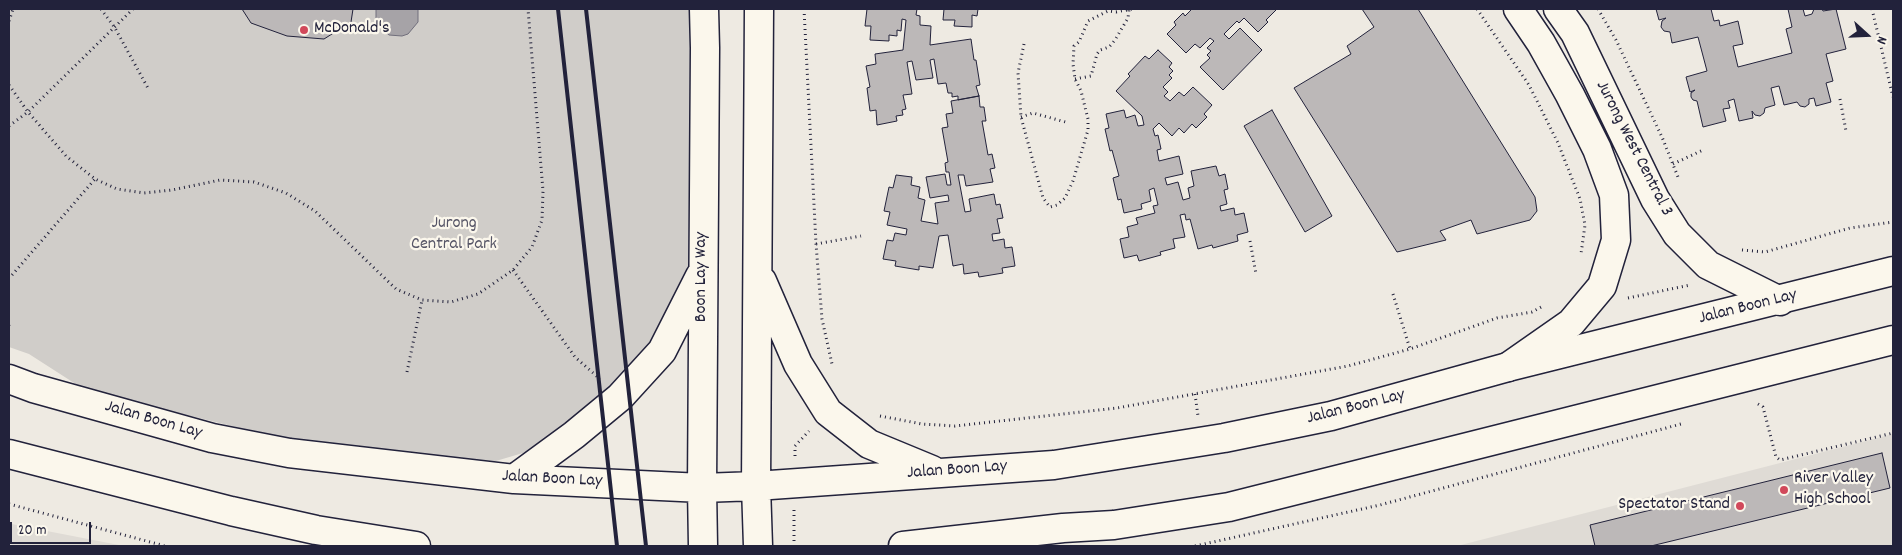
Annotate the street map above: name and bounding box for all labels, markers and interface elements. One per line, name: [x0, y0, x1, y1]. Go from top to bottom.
north arrow: [1842, 10, 1892, 60]
place label: McDonald's: [314, 19, 390, 41]
marker: McDonald's: [298, 24, 310, 36]
text: N: [1871, 33, 1892, 47]
street label: Jurong West Central 3: [1590, 78, 1676, 220]
park label: Jurong Central Park: [411, 214, 497, 256]
street label: Boon Lay Way: [692, 232, 714, 322]
street label: Jalan Boon Lay: [1697, 285, 1799, 331]
street label: Jalan Boon Lay: [1305, 385, 1407, 431]
street label: Jalan Boon Lay: [102, 397, 204, 445]
street label: Jalan Boon Lay: [906, 457, 1008, 485]
street label: Jalan Boon Lay: [501, 467, 603, 493]
place label: River Valley High School: [1794, 469, 1873, 512]
marker: River Valley High School: [1778, 484, 1790, 496]
place label: Spectator Stand: [1618, 495, 1730, 517]
marker: Spectator Stand: [1734, 500, 1746, 512]
scale bar: [12, 512, 94, 544]
text: 20 m: [18, 520, 46, 542]

